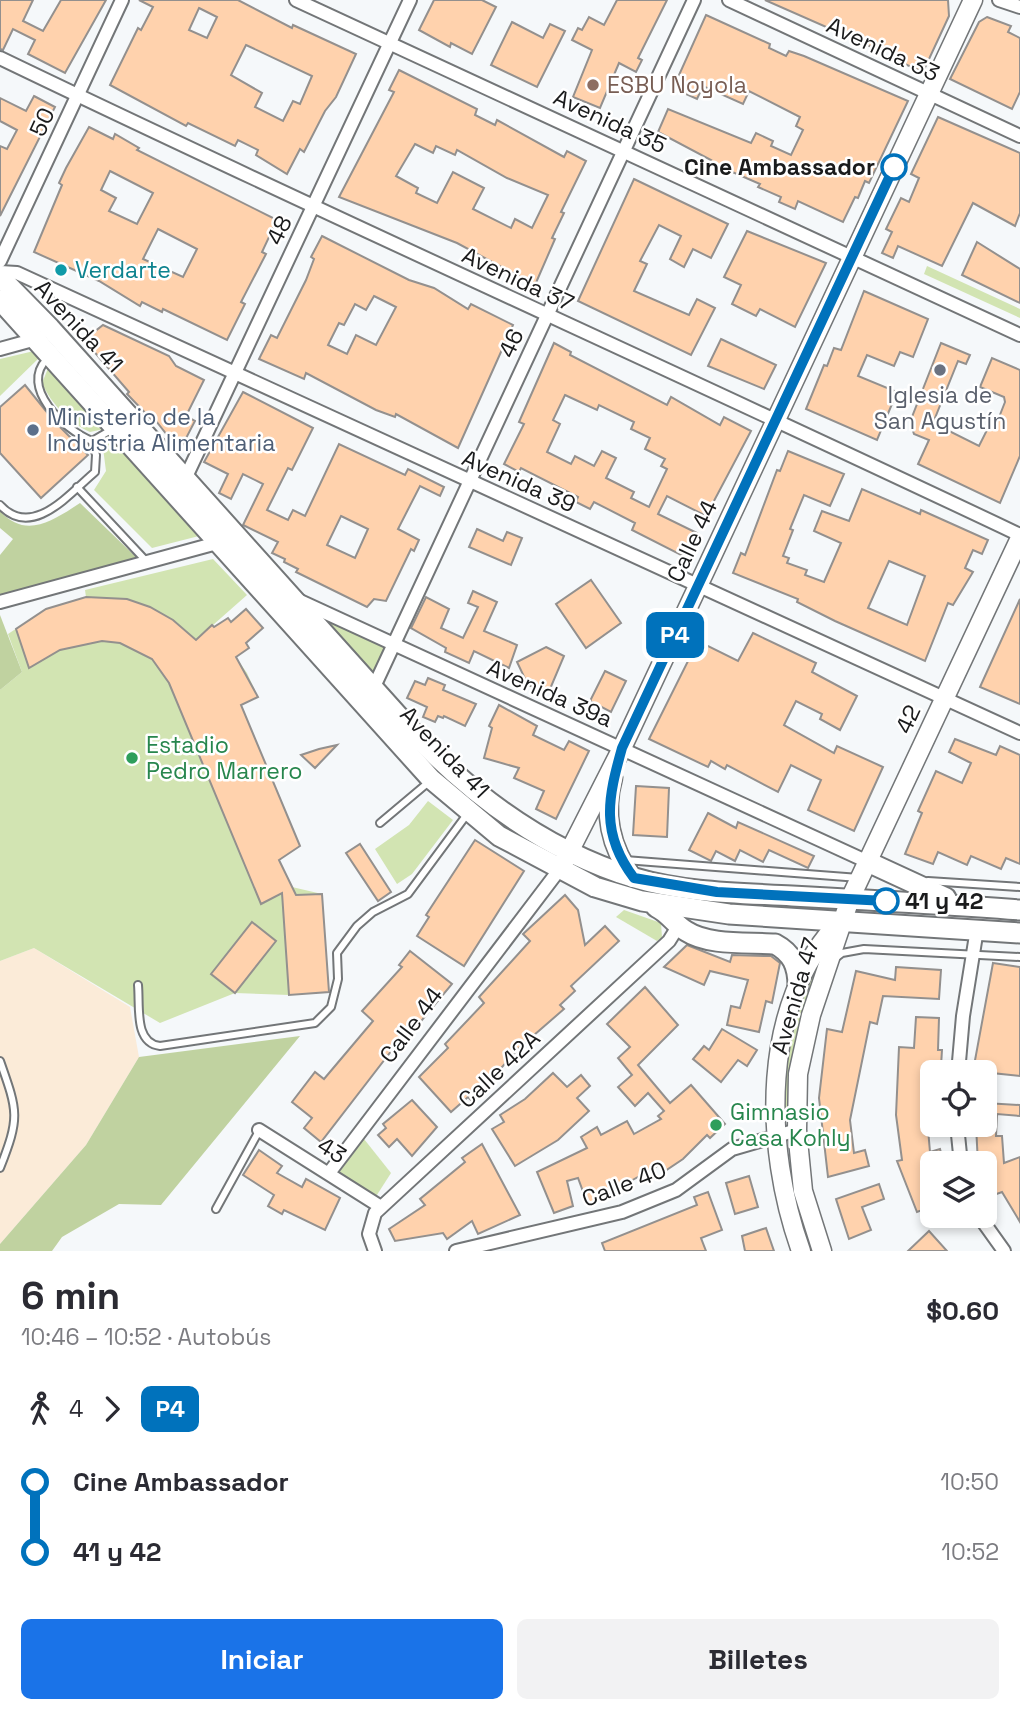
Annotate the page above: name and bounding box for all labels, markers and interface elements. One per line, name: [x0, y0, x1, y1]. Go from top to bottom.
street label: Avenida 33: [822, 10, 944, 88]
place label: ESBU Noyola: [607, 70, 747, 100]
marker: ESBU Noyola: [585, 77, 601, 93]
street label: Avenida 35: [549, 82, 671, 160]
street label: 50: [22, 103, 62, 141]
place label: Cine Ambassador: [684, 152, 875, 182]
marker: Cine Ambassador: [881, 154, 907, 180]
street label: 48: [259, 211, 299, 249]
street label: Avenida 37: [457, 240, 579, 318]
place label: Verdarte: [75, 255, 171, 285]
marker: Verdarte: [53, 262, 69, 278]
street label: Avenida 41: [28, 273, 130, 379]
street label: 46: [491, 324, 531, 362]
marker: Iglesia de San Agustín: [932, 362, 948, 378]
place label: Iglesia de San Agustín: [874, 380, 1006, 436]
place label: Ministerio de la Industria Alimentaria: [47, 402, 275, 458]
marker: Ministerio de la Industria Alimentaria: [25, 422, 41, 438]
street label: Avenida 39: [458, 443, 580, 519]
street label: Calle 44: [660, 495, 724, 587]
line badge: P4: [644, 612, 706, 658]
text: P4: [660, 619, 690, 650]
street label: Avenida 39a: [482, 652, 618, 734]
street label: Avenida 41: [394, 700, 496, 804]
street label: 42: [888, 700, 928, 738]
place label: Estadio Pedro Marrero: [146, 730, 302, 786]
marker: Estadio Pedro Marrero: [124, 750, 140, 766]
place label: 41 y 42: [905, 886, 983, 916]
marker: 41 y 42: [873, 888, 899, 914]
street label: Avenida 47: [764, 934, 826, 1058]
street label: Calle 44: [373, 981, 449, 1069]
street label: Calle 42A: [452, 1023, 546, 1115]
map controls: [920, 1060, 997, 1228]
button: locate: [920, 1060, 997, 1137]
place label: Gimnasio Casa Kohly: [730, 1097, 851, 1153]
marker: Gimnasio Casa Kohly: [708, 1117, 724, 1133]
street label: 43: [312, 1130, 352, 1170]
button: layers: [920, 1151, 997, 1228]
street label: Calle 40: [578, 1154, 670, 1214]
text: 6 min: [21, 1272, 120, 1320]
text: $0.60: [926, 1294, 999, 1328]
text: 10:46 – 10:52 · Autobús: [21, 1322, 272, 1352]
icon: walk: [21, 1390, 59, 1428]
icon: forward: [93, 1390, 131, 1428]
text: P4: [155, 1393, 185, 1424]
text: 4: [69, 1394, 83, 1424]
text: Cine Ambassador: [73, 1465, 289, 1499]
text: 10:50: [940, 1467, 999, 1497]
text: 41 y 42: [73, 1535, 162, 1569]
text: 10:52: [941, 1537, 999, 1567]
button: Iniciar: [21, 1619, 503, 1699]
button: Billetes: [517, 1619, 999, 1699]

